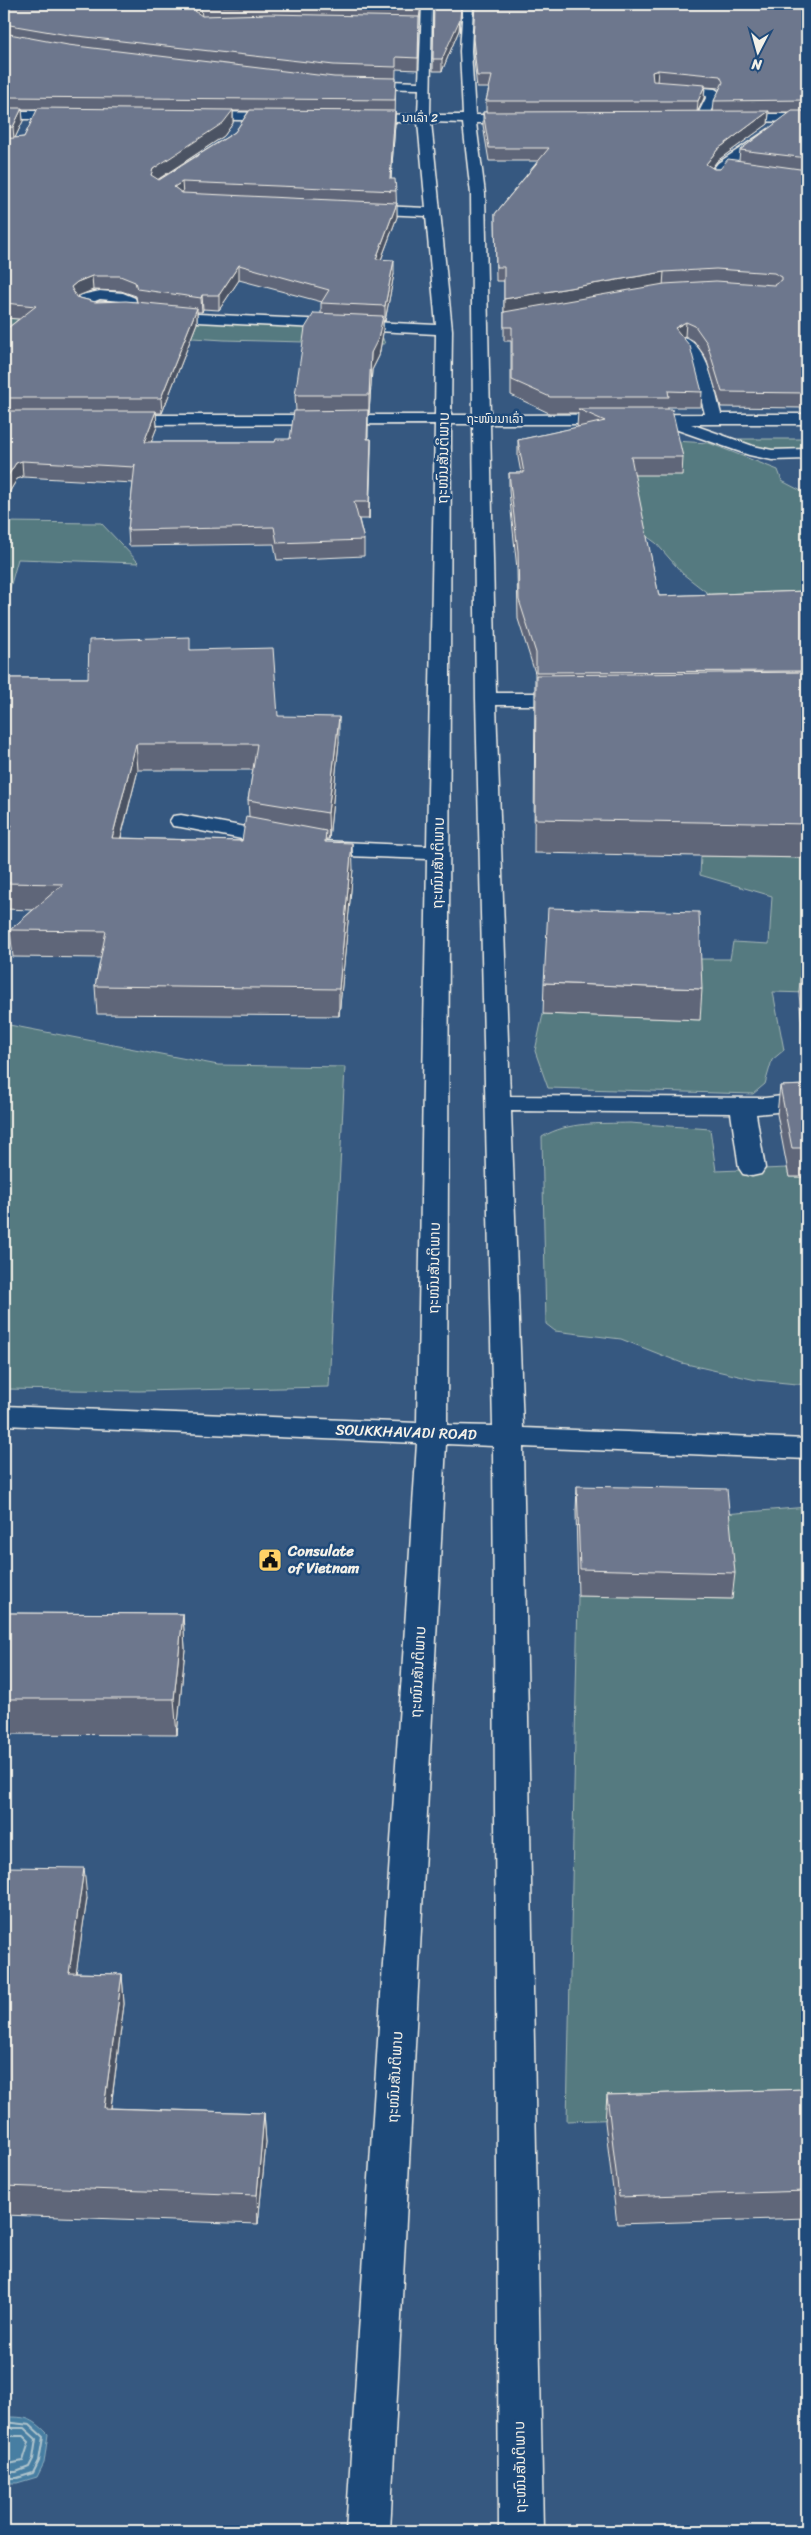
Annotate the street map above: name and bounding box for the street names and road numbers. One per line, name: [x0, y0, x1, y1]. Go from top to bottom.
street label: ນາເລົ່າ 2: [402, 107, 438, 129]
street label: ຖະໜົນນາເລົ່າ: [467, 408, 523, 430]
street label: ຖະໜົນສັນຕິພາບ: [429, 412, 457, 504]
street label: ຖະໜົນສັນຕິພາບ: [424, 817, 452, 909]
street label: ຖະໜົນສັນຕິພາບ: [420, 1222, 448, 1314]
street label: SOUKKHAVADI ROAD: [335, 1417, 477, 1447]
street label: ຖະໜົນສັນຕິພາບ: [403, 1625, 433, 1719]
street label: ຖະໜົນສັນຕິພາບ: [380, 2030, 410, 2124]
street label: ຖະໜົນສັນຕິພາບ: [506, 2421, 534, 2513]

